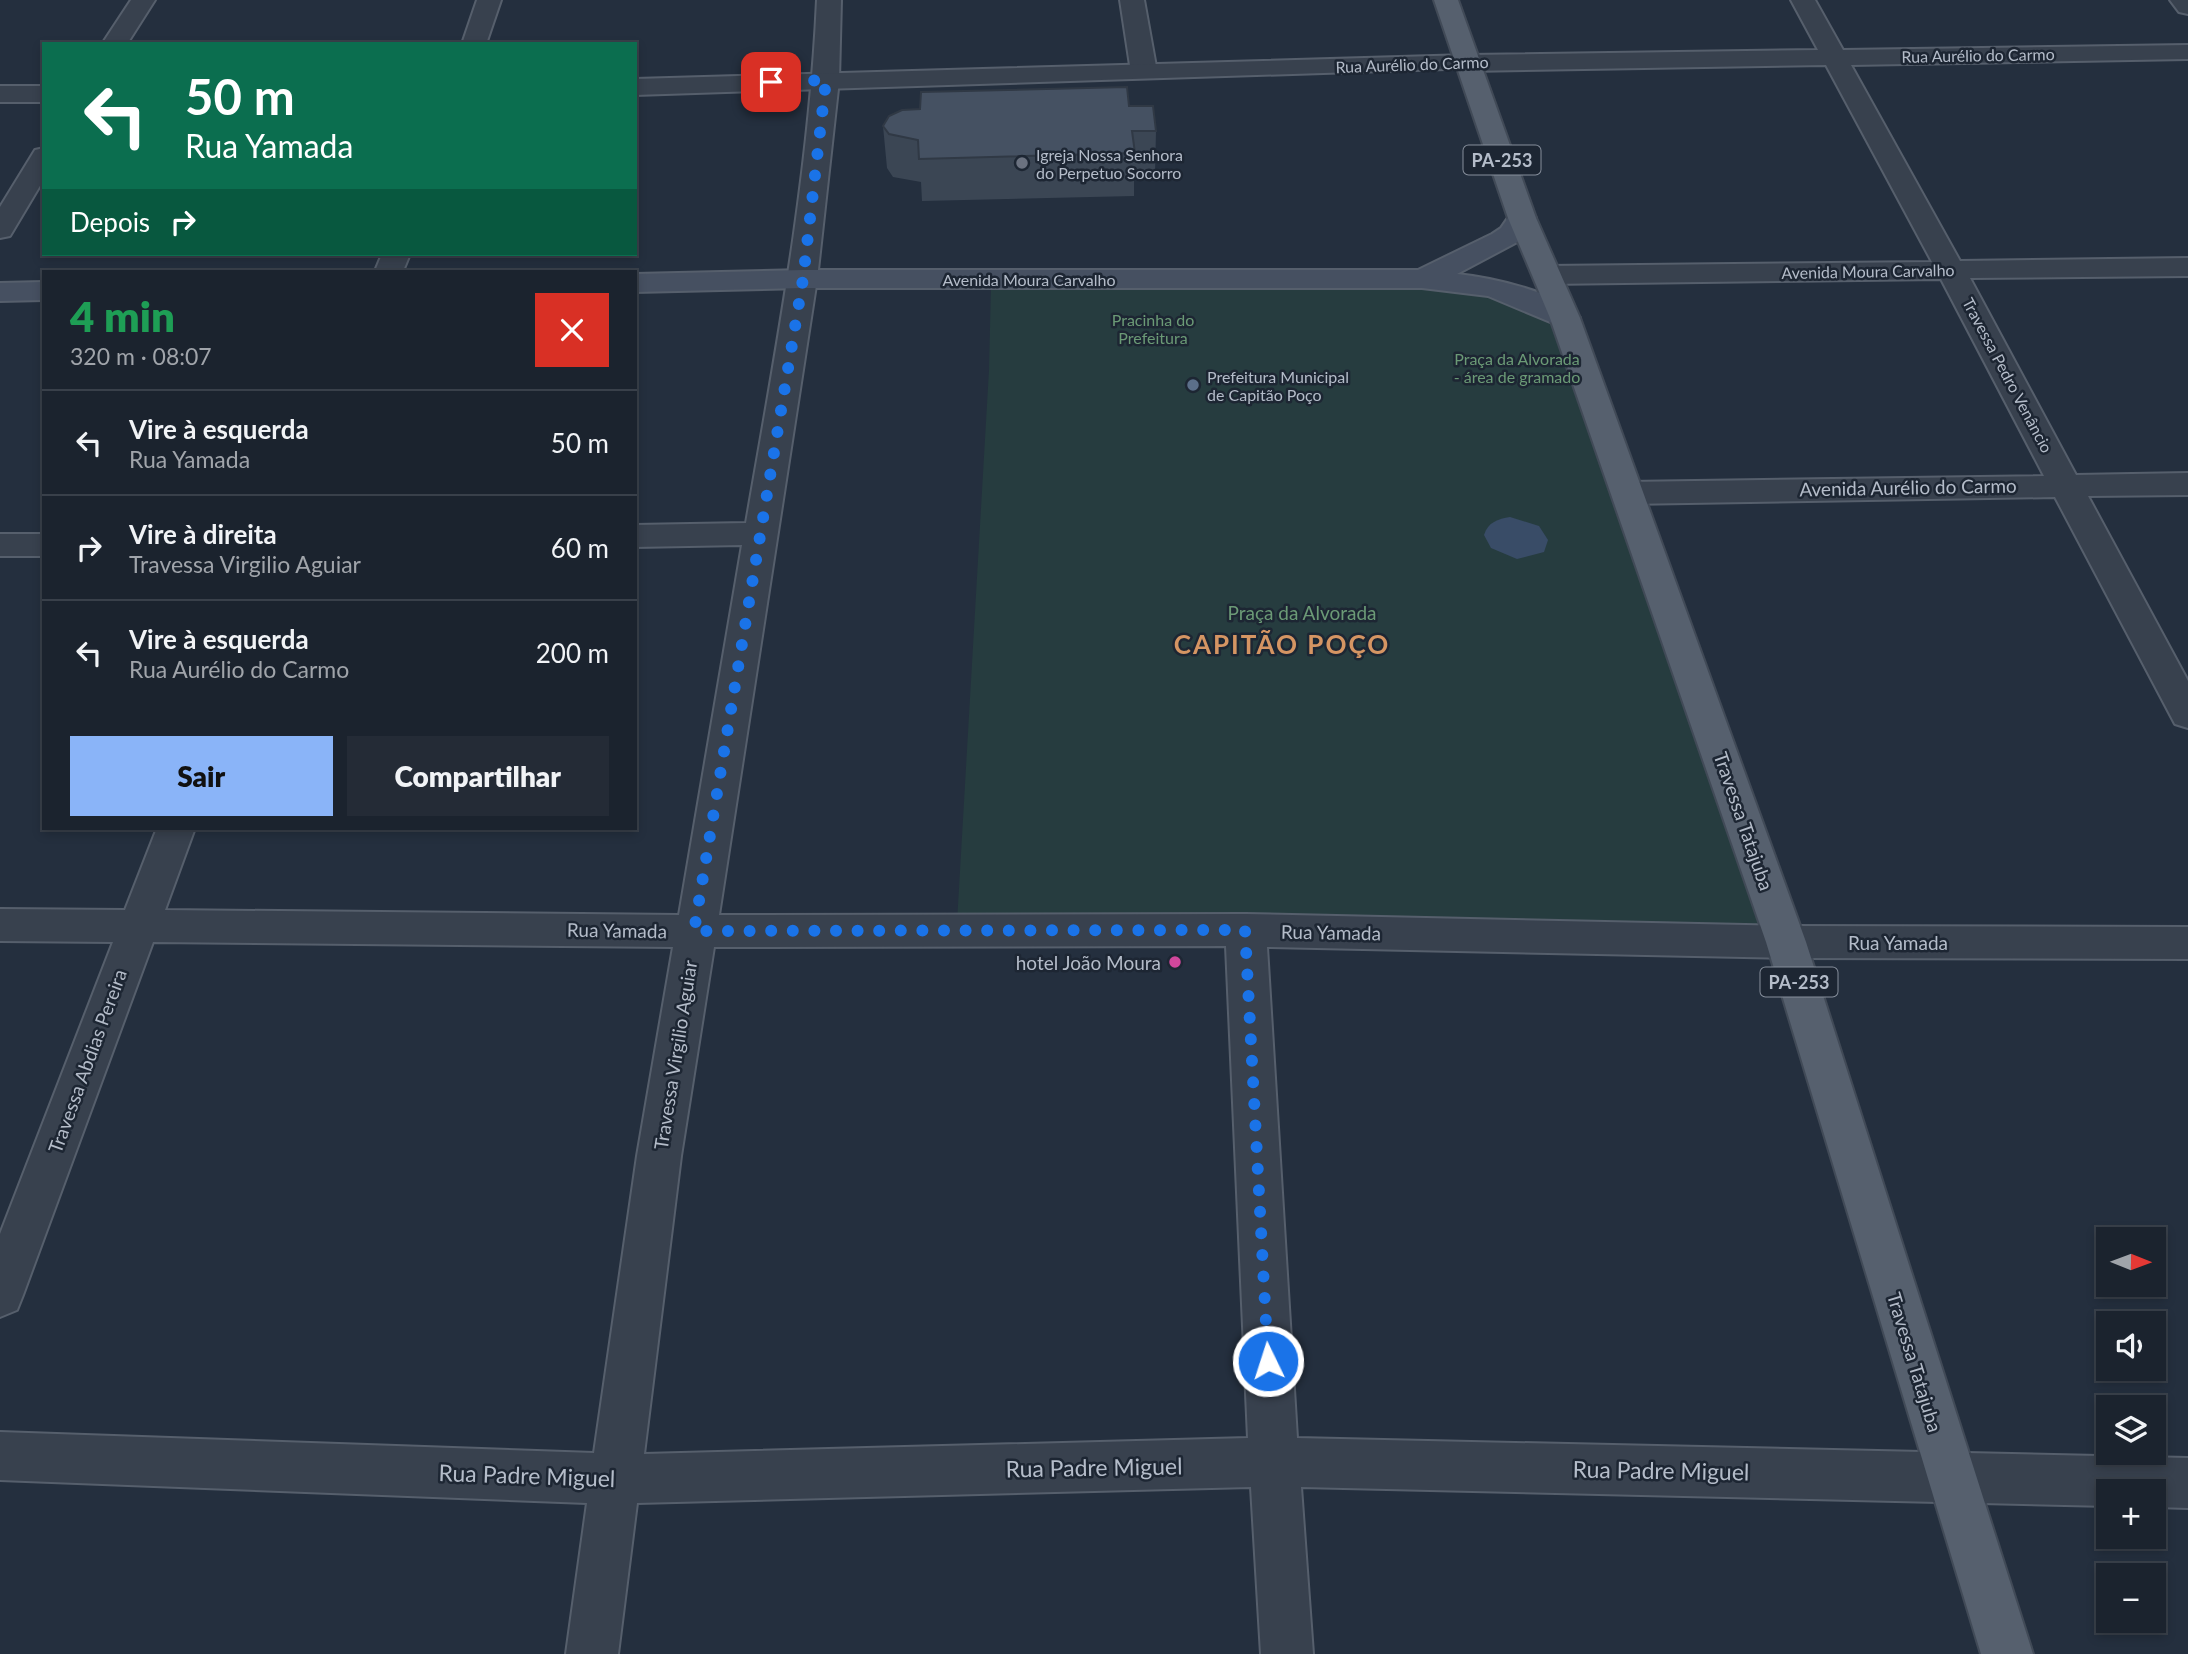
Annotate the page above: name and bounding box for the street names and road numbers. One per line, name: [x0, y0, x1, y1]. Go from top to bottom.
street label: Rua Aurélio do Carmo: [1901, 44, 2055, 66]
street label: Rua Aurélio do Carmo: [1335, 52, 1489, 76]
road number: PA-253: [1464, 146, 1540, 174]
street label: Avenida Moura Carvalho: [1781, 260, 1955, 282]
street label: Avenida Moura Carvalho: [942, 270, 1116, 289]
street label: Travessa Pedro Venâncio: [1959, 294, 2057, 456]
street label: Avenida Aurélio do Carmo: [1799, 474, 2017, 500]
street label: Travessa Tatajuba: [1710, 749, 1778, 893]
street label: Rua Yamada: [567, 918, 667, 942]
street label: Rua Yamada: [1281, 920, 1381, 944]
street label: Rua Yamada: [1848, 931, 1948, 954]
street label: Travessa Virgilio Aguiar: [649, 958, 701, 1151]
street label: Travessa Abdias Pereira: [43, 966, 131, 1156]
road number: PA-253: [1760, 967, 1838, 996]
street label: Travessa Tatajuba: [1883, 1289, 1947, 1435]
street label: Rua Padre Miguel: [1005, 1451, 1183, 1483]
street label: Rua Padre Miguel: [1572, 1454, 1750, 1486]
street label: Rua Padre Miguel: [438, 1458, 616, 1492]

